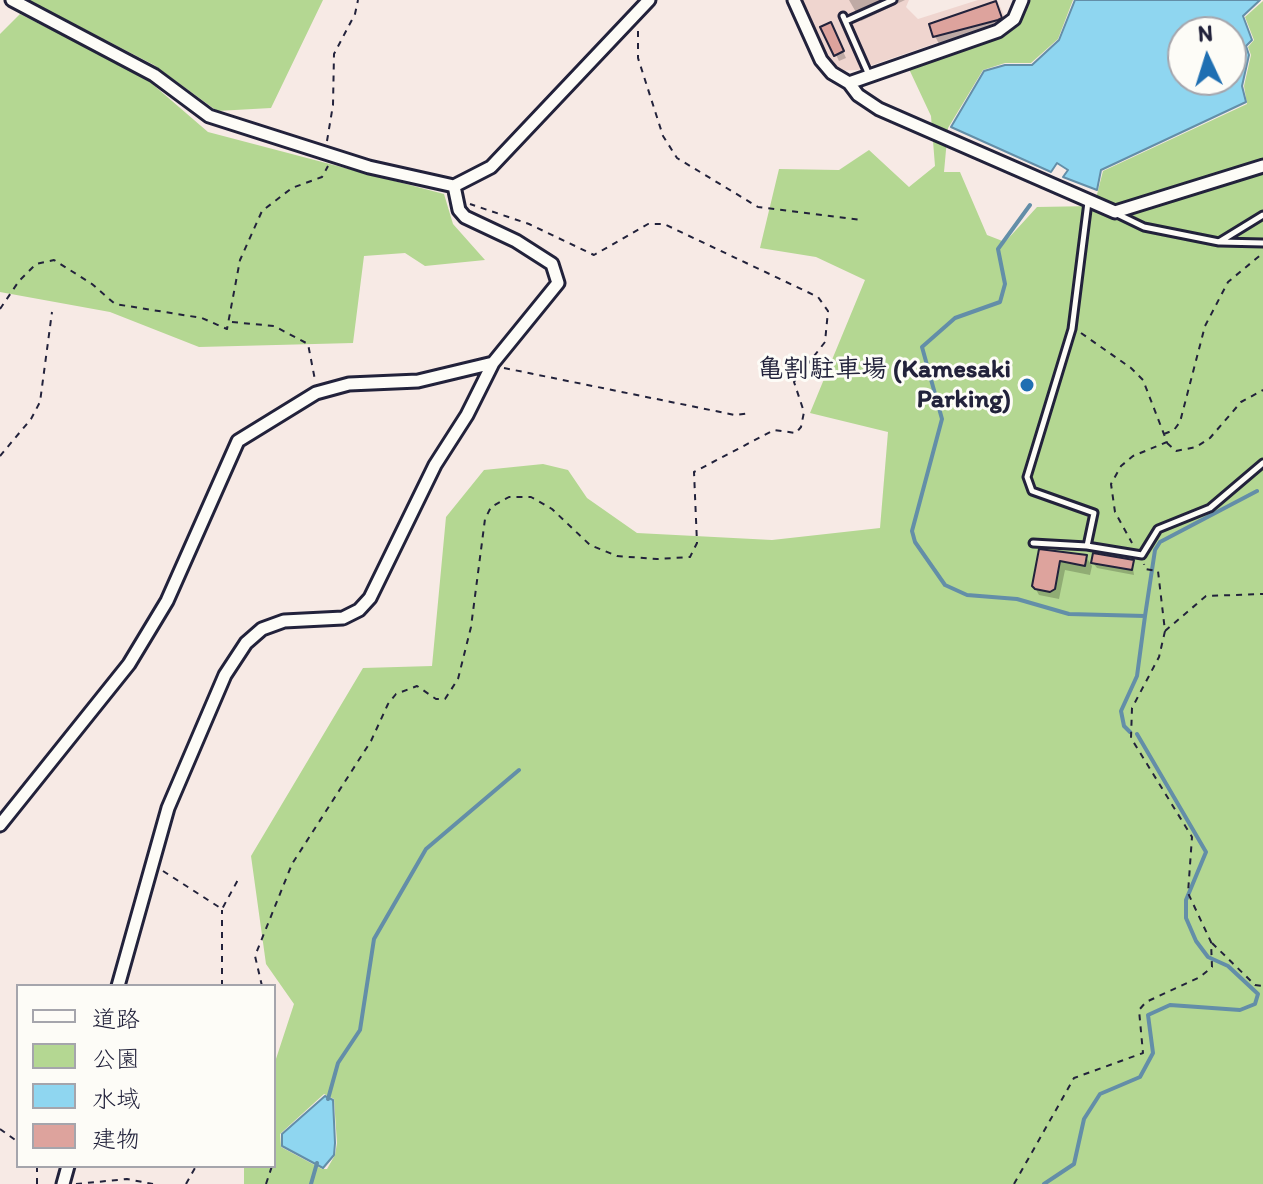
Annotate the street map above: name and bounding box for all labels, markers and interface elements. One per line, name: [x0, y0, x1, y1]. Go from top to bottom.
north arrow: [1167, 16, 1247, 96]
text: N: [1197, 20, 1214, 48]
place label: 亀割駐車場 (Kamesaki Parking): [757, 354, 1011, 416]
marker: 亀割駐車場 (Kamesaki Parking): [1018, 376, 1036, 394]
legend: [16, 984, 276, 1168]
text: 道路: [92, 1004, 140, 1033]
text: 公園: [92, 1044, 140, 1073]
text: 水域: [92, 1084, 140, 1113]
text: 建物: [92, 1124, 140, 1153]

